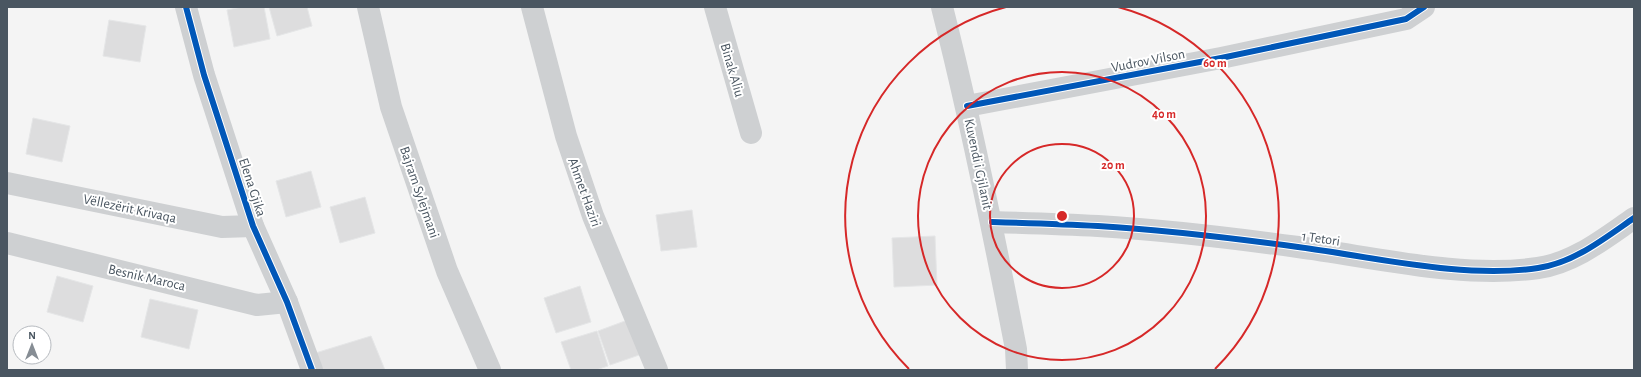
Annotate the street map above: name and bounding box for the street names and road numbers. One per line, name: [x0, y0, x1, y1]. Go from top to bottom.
street label: Binak Aliu: [718, 42, 746, 99]
street label: Vudrov Vilson: [1110, 47, 1186, 75]
street label: Kuvendi i Gjilanit: [962, 117, 995, 212]
street label: Bajram Sylejmani: [397, 145, 441, 240]
street label: Elena Gjika: [236, 156, 268, 219]
street label: Ahmet Haziri: [565, 156, 603, 229]
street label: Vëllezërit Krivaqa: [82, 192, 178, 226]
street label: 1 Tetori: [1301, 229, 1341, 249]
street label: Besnik Maroca: [107, 262, 187, 294]

